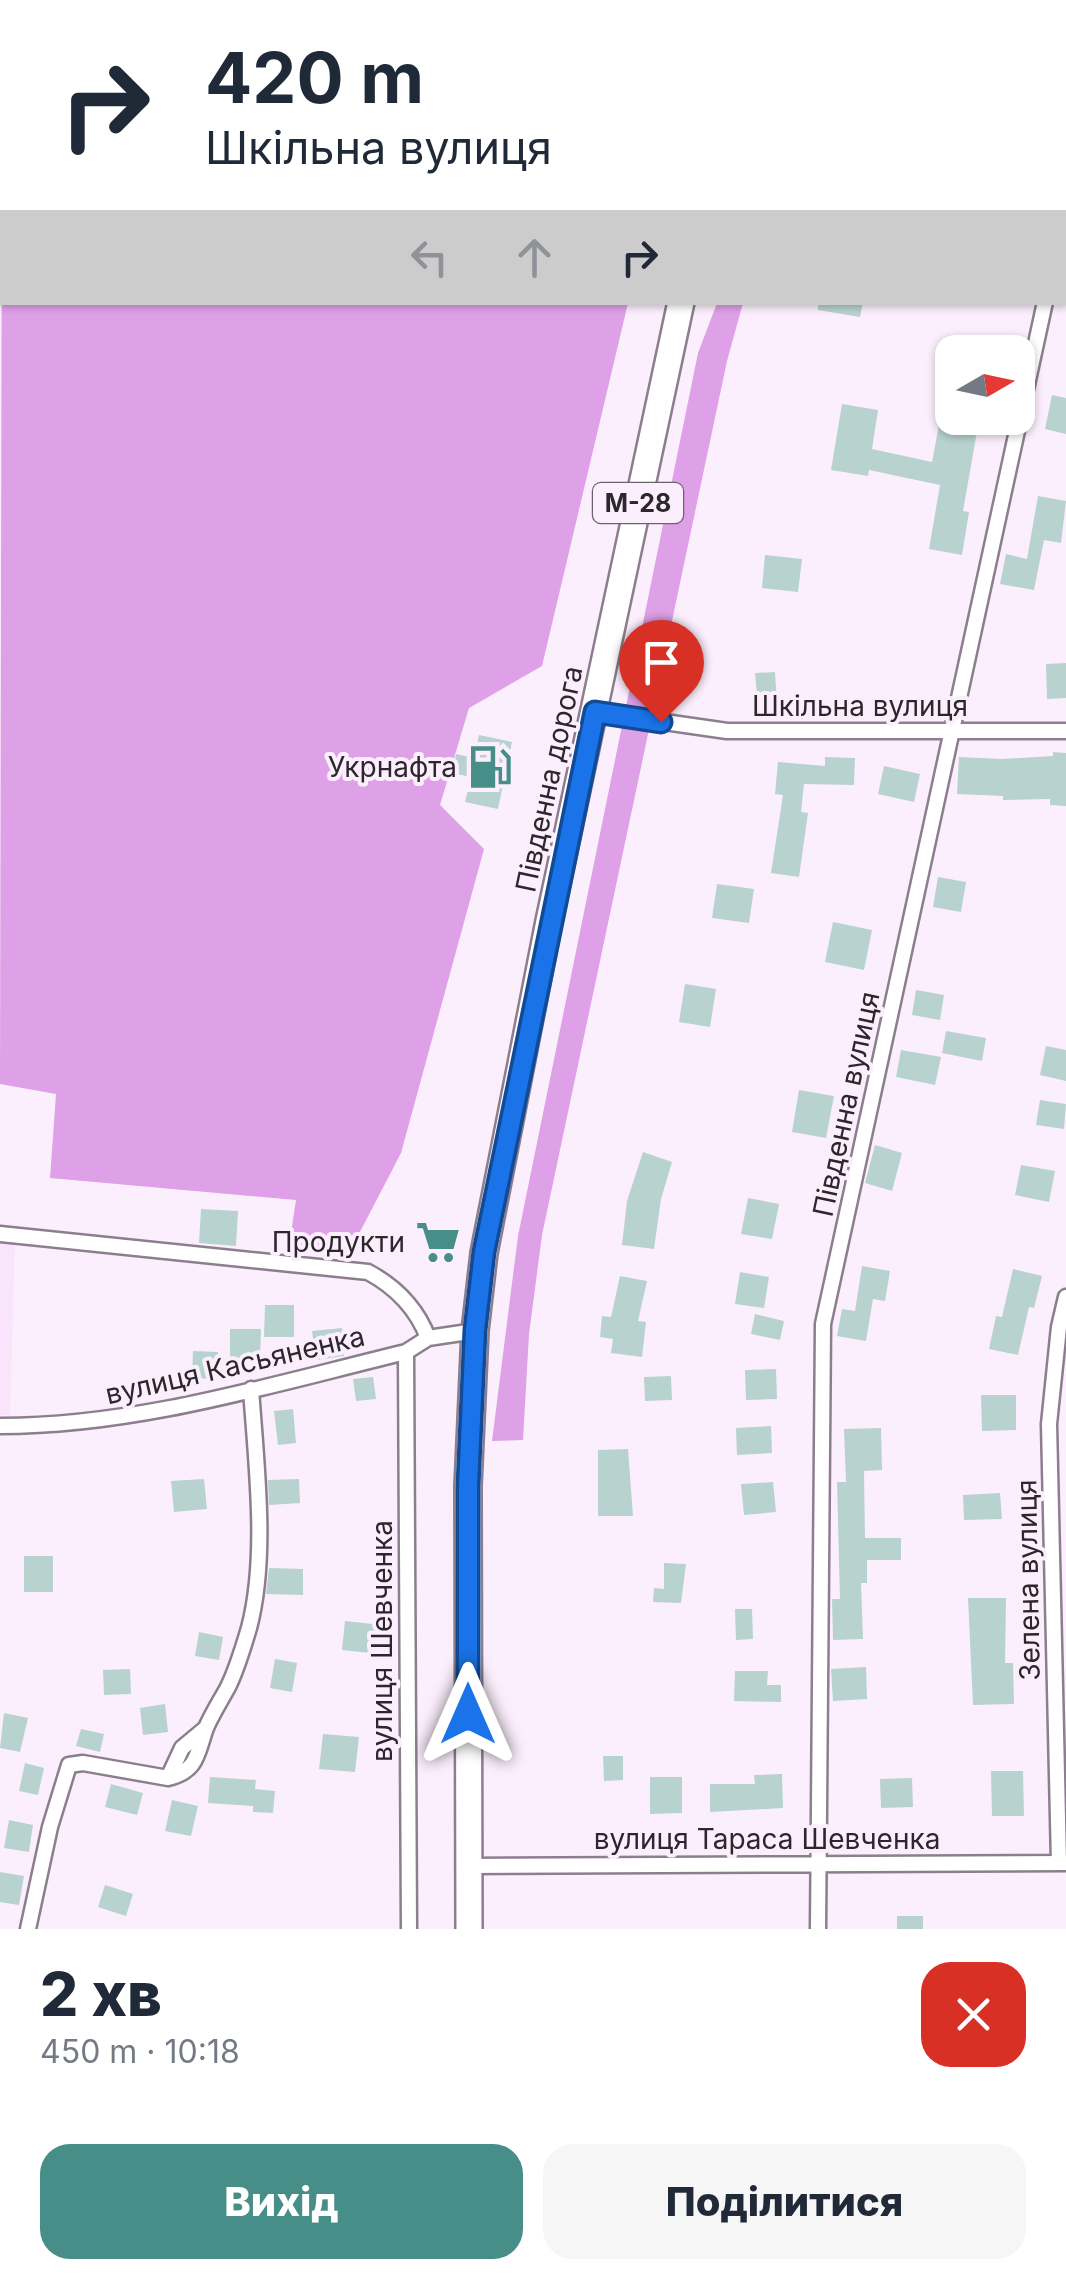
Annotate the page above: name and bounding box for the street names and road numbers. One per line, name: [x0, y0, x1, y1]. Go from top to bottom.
road number: М-28: [593, 483, 683, 523]
street label: Південна дорога: [508, 663, 590, 895]
street label: Шкільна вулиця: [752, 689, 968, 723]
street label: Південна вулиця: [806, 988, 886, 1220]
street label: вулиця Касьяненка: [102, 1319, 368, 1411]
street label: Зелена вулиця: [1009, 1479, 1047, 1681]
street label: вулиця Шевченка: [365, 1520, 399, 1762]
street label: вулиця Тараса Шевченка: [594, 1822, 940, 1856]

